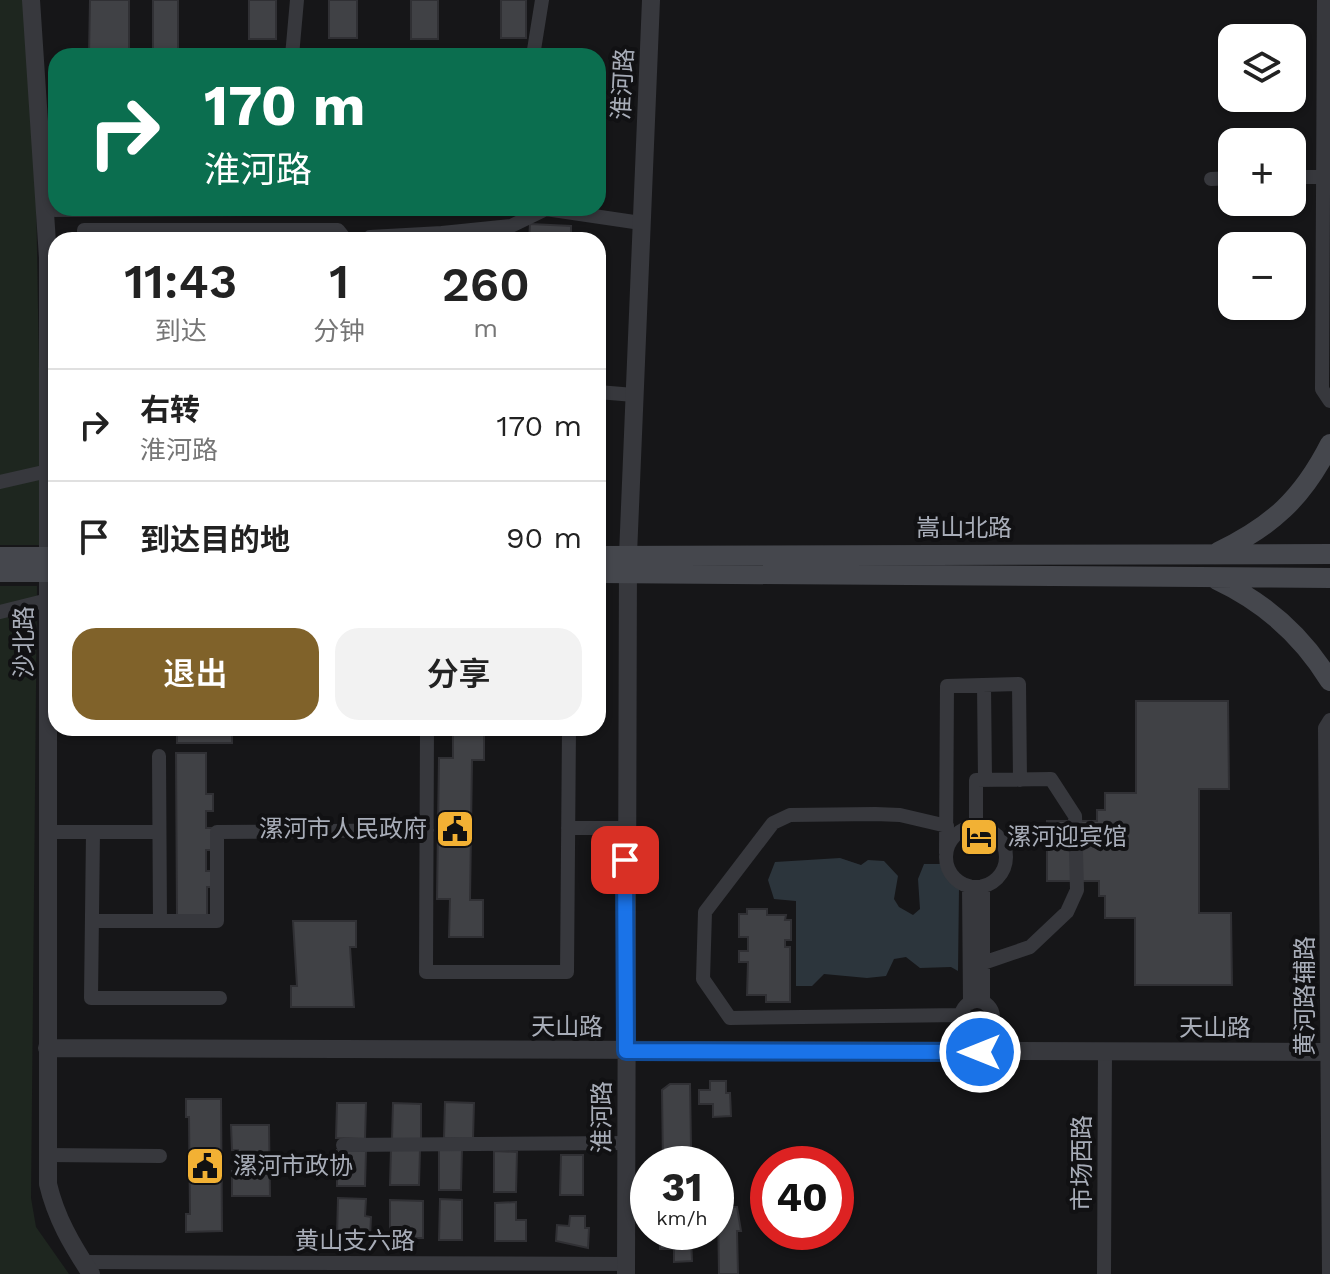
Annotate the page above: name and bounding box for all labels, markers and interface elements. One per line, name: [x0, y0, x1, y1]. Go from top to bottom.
map controls: [1218, 24, 1306, 320]
button: layers: [1218, 24, 1306, 112]
street label: 淮河路: [607, 47, 639, 121]
text: 170 m: [204, 73, 366, 139]
icon: right: [72, 80, 176, 184]
button: +: [1218, 128, 1306, 216]
text: 淮河路: [204, 149, 312, 191]
button: −: [1218, 232, 1306, 320]
text: 11:43: [124, 253, 237, 310]
text: 1: [329, 253, 349, 310]
text: 260: [441, 256, 530, 313]
text: m: [473, 313, 498, 343]
text: 到达: [155, 316, 207, 346]
text: 分钟: [313, 316, 365, 346]
text: 右转: [140, 392, 200, 427]
icon: right: [72, 403, 116, 447]
text: 170 m: [497, 408, 582, 443]
text: 淮河路: [140, 435, 218, 465]
street label: 嵩山北路: [916, 514, 1012, 542]
icon: arrive: [72, 515, 116, 559]
text: 90 m: [506, 520, 582, 555]
text: 到达目的地: [140, 522, 290, 557]
street label: 沙北路: [10, 606, 38, 678]
button: 退出: [72, 628, 319, 720]
button: 分享: [335, 628, 582, 720]
public building icon: 漯河市人民政府: [434, 808, 476, 850]
place label: 漯河市人民政府: [259, 815, 427, 843]
hotel icon: 漯河迎宾馆: [958, 816, 1000, 858]
place label: 漯河迎宾馆: [1007, 823, 1127, 851]
pin: [591, 826, 659, 894]
icon: arrive: [603, 838, 647, 882]
street label: 黄河路辅路: [1291, 936, 1319, 1056]
position arrow: [938, 1010, 1022, 1094]
street label: 天山路: [531, 1013, 603, 1041]
street label: 天山路: [1179, 1014, 1251, 1042]
street label: 淮河路: [588, 1081, 616, 1153]
street label: 市场西路: [1068, 1115, 1096, 1211]
public building icon: 漯河市政协: [184, 1145, 226, 1187]
speed limit sign: 40: [750, 1146, 854, 1250]
place label: 漯河市政协: [233, 1152, 353, 1180]
text: 31: [662, 1164, 702, 1211]
text: km/h: [656, 1206, 708, 1230]
street label: 黄山支六路: [295, 1227, 415, 1255]

